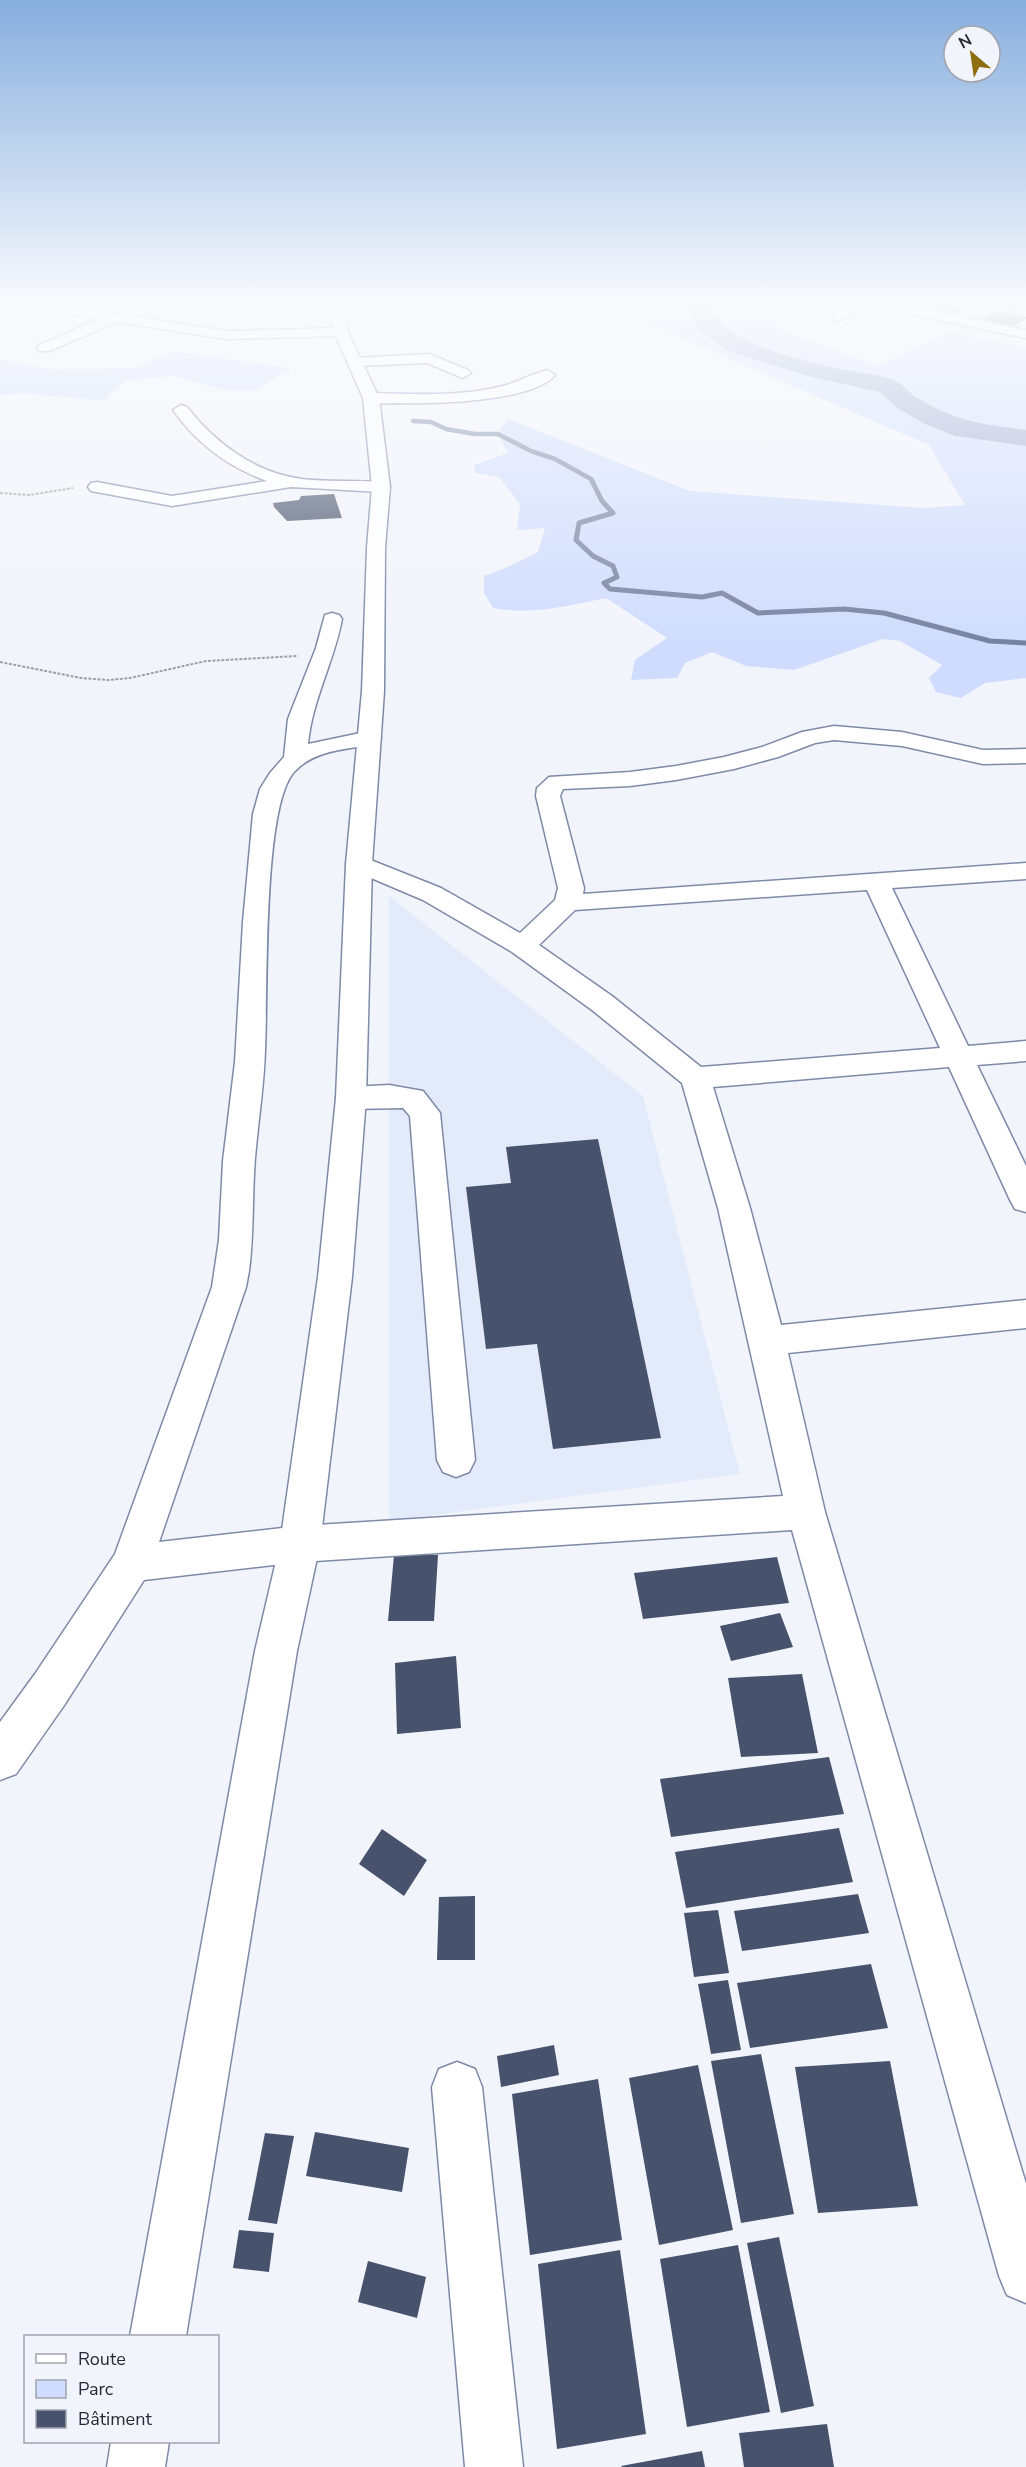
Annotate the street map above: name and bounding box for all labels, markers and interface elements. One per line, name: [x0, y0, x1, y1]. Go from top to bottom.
north arrow: [942, 24, 1002, 84]
text: N: [955, 29, 976, 54]
legend: [24, 2335, 219, 2443]
text: Route: [78, 2347, 126, 2371]
text: Parc: [78, 2377, 113, 2401]
text: Bâtiment: [78, 2407, 152, 2431]

